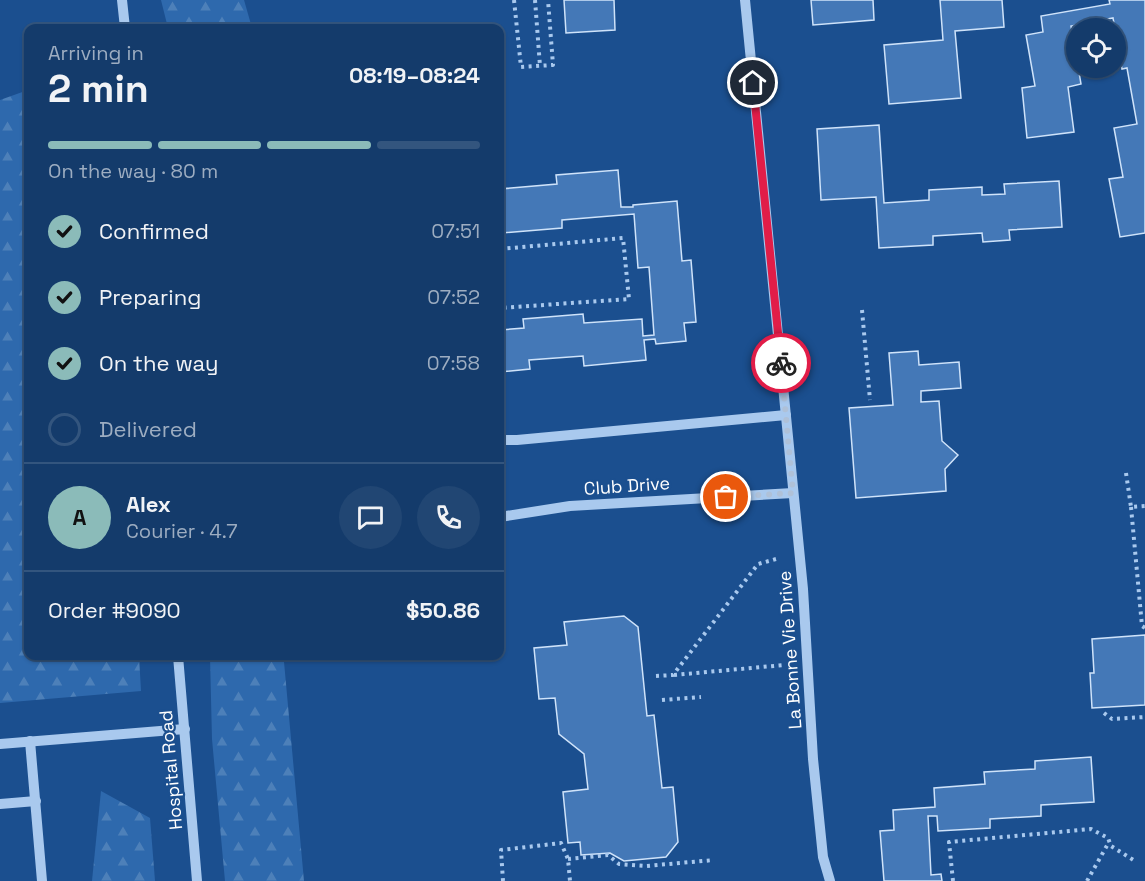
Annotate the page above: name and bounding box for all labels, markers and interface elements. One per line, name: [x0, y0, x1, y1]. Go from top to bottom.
map controls: [1066, 18, 1126, 78]
button: locate: [1066, 18, 1126, 78]
text: Arriving in: [48, 40, 144, 66]
pin: [727, 57, 778, 108]
text: 08:19–08:24: [349, 61, 480, 89]
text: 2 min: [48, 64, 149, 113]
icon: home: [736, 66, 769, 99]
text: On the way · 80 m: [48, 158, 218, 184]
icon: check: [48, 215, 81, 248]
text: Confirmed: [99, 217, 209, 245]
text: 07:51: [431, 218, 480, 244]
icon: check: [48, 281, 81, 314]
text: Preparing: [99, 283, 201, 311]
text: 07:52: [427, 284, 480, 310]
courier: [751, 333, 811, 393]
icon: check: [48, 347, 81, 380]
icon: bike: [765, 347, 798, 380]
text: On the way: [99, 349, 218, 377]
text: 07:58: [427, 350, 480, 376]
text: Delivered: [99, 415, 197, 443]
street label: Club Drive: [583, 471, 671, 500]
pin: [700, 471, 751, 522]
icon: bag: [709, 480, 742, 513]
button: chat: [339, 486, 402, 549]
button: phone: [417, 486, 480, 549]
text: Alex: [126, 490, 171, 518]
text: A: [73, 503, 86, 531]
text: Courier · 4.7: [126, 518, 237, 544]
street label: La Bonne Vie Drive: [772, 570, 807, 730]
text: Order #9090: [48, 596, 181, 624]
text: $50.86: [406, 596, 480, 624]
street label: Hospital Road: [154, 709, 187, 831]

